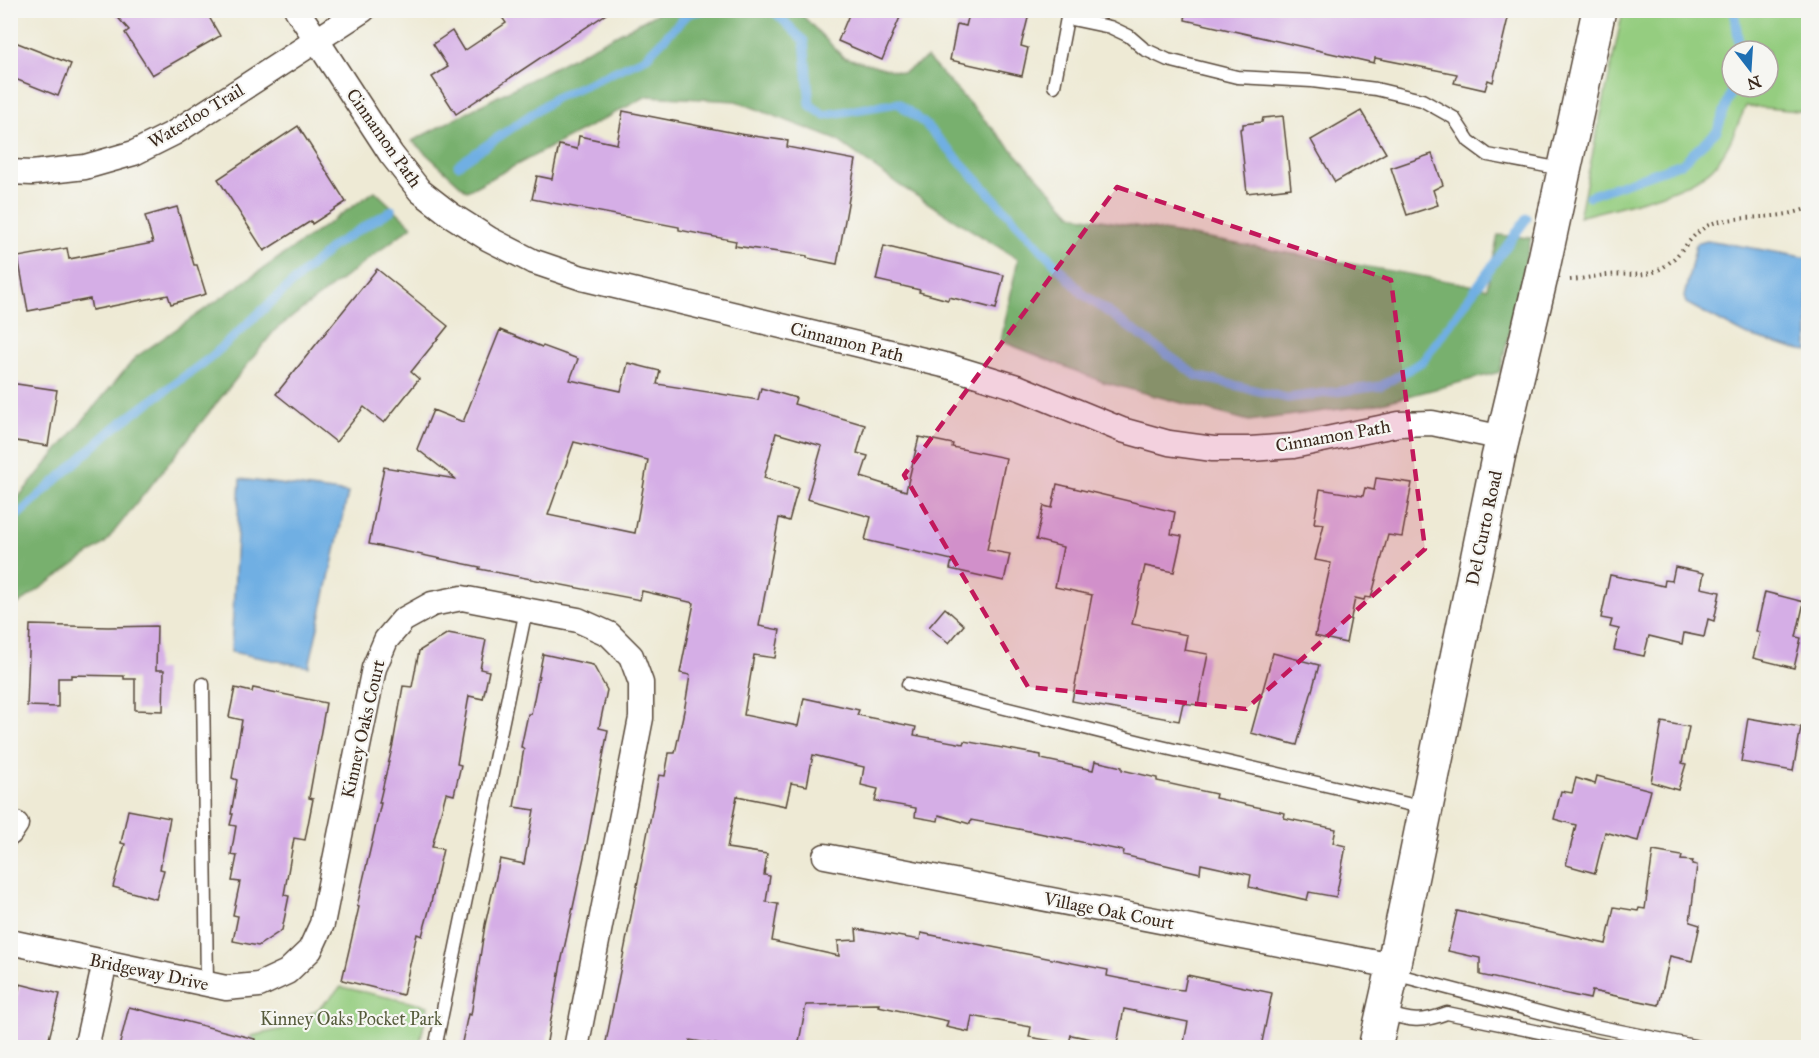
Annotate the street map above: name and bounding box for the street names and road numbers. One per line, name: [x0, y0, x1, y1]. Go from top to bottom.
street label: Waterloo Trail: [144, 79, 248, 153]
street label: Cinnamon Path: [342, 84, 426, 192]
street label: Cinnamon Path: [788, 317, 906, 367]
street label: Cinnamon Path: [1274, 415, 1392, 457]
street label: Del Curto Road: [1461, 469, 1507, 587]
street label: Kinney Oaks Court: [336, 657, 390, 800]
street label: Village Oak Court: [1041, 887, 1177, 936]
street label: Bridgeway Drive: [87, 949, 211, 996]

